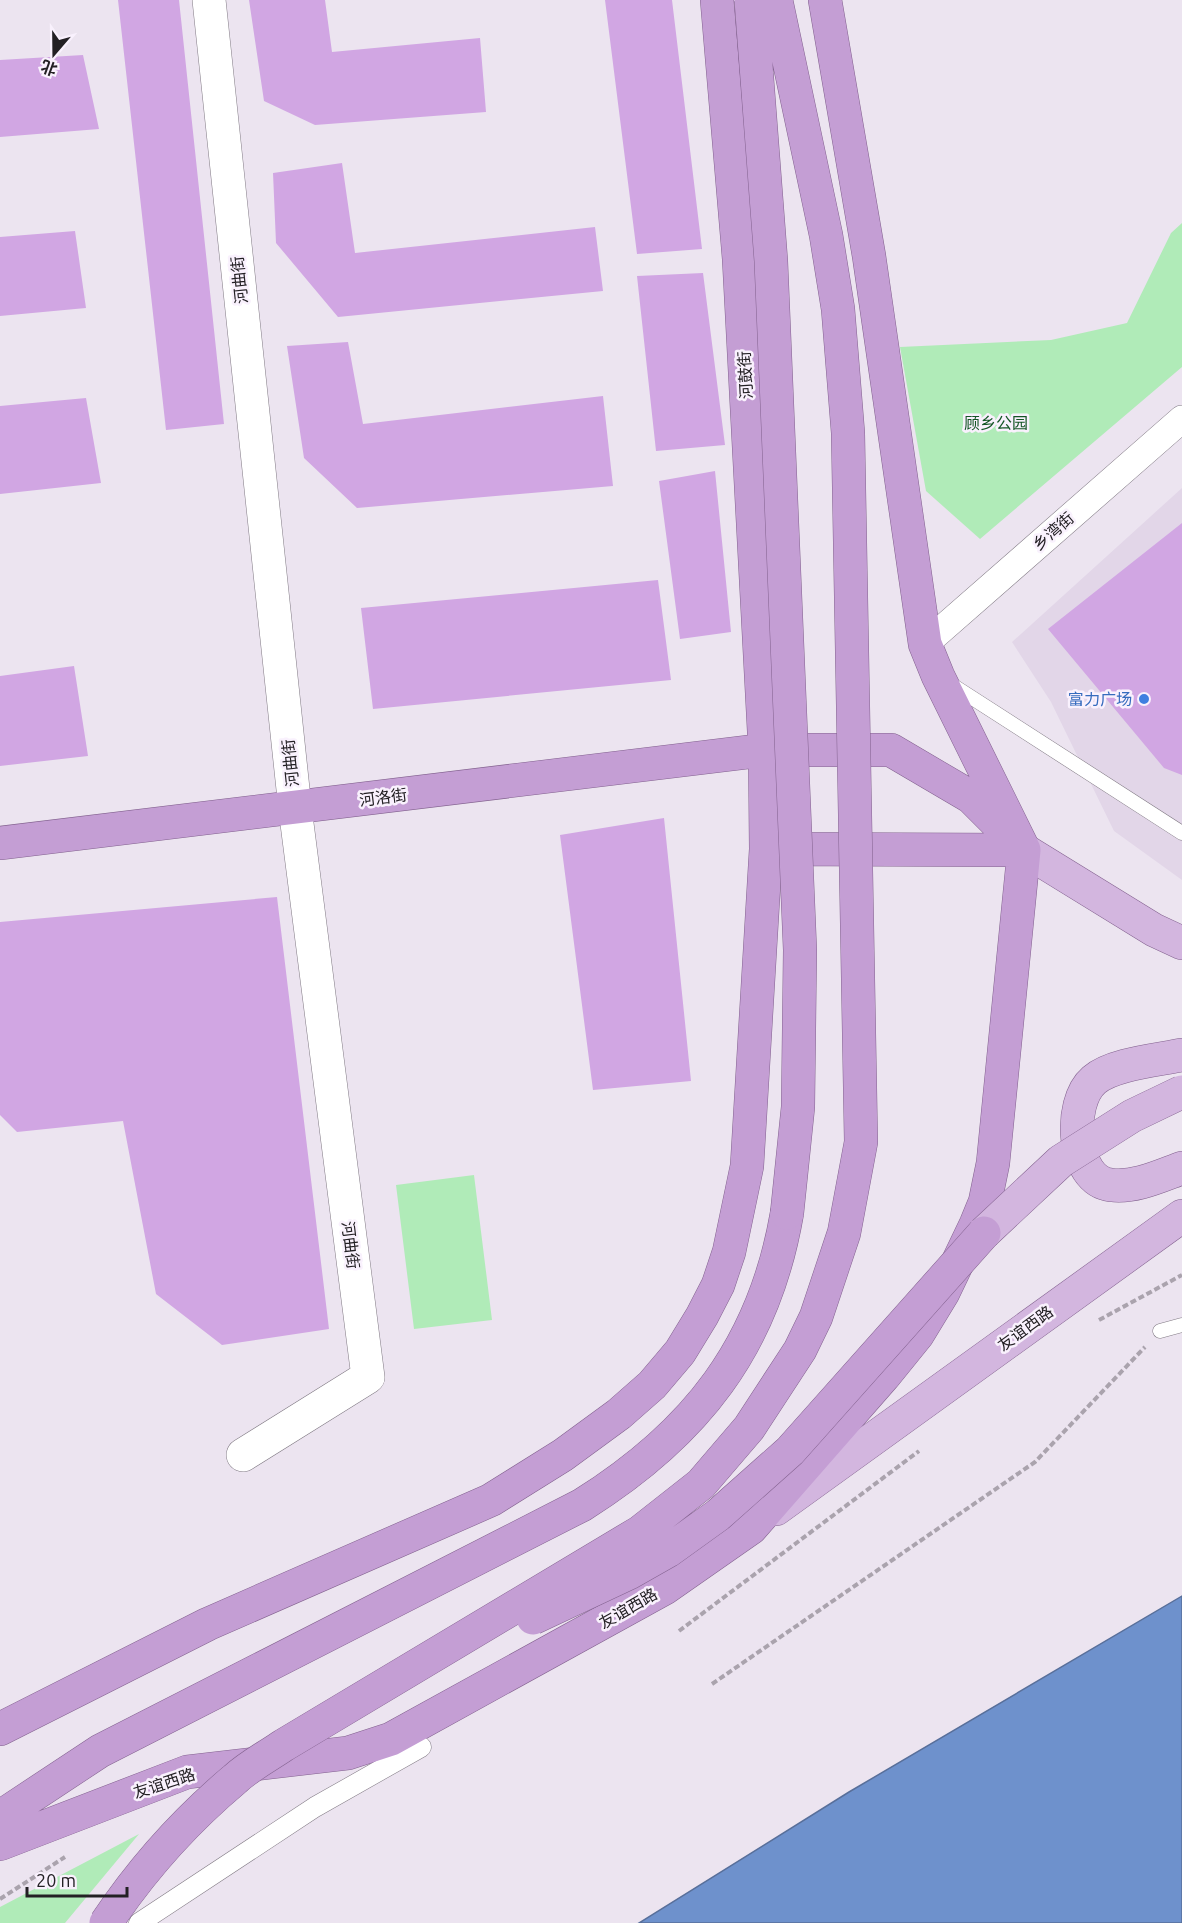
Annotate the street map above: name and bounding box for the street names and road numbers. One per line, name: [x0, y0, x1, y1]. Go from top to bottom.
street label: 河曲街: [228, 255, 250, 305]
street label: 河鼓街: [735, 351, 755, 399]
street label: 乡湾街: [1029, 508, 1077, 554]
street label: 河曲街: [279, 738, 301, 788]
street label: 河洛街: [358, 785, 408, 809]
street label: 河曲街: [339, 1220, 363, 1270]
street label: 友谊西路: [994, 1302, 1056, 1354]
street label: 友谊西路: [596, 1584, 660, 1632]
street label: 友谊西路: [131, 1765, 197, 1801]

